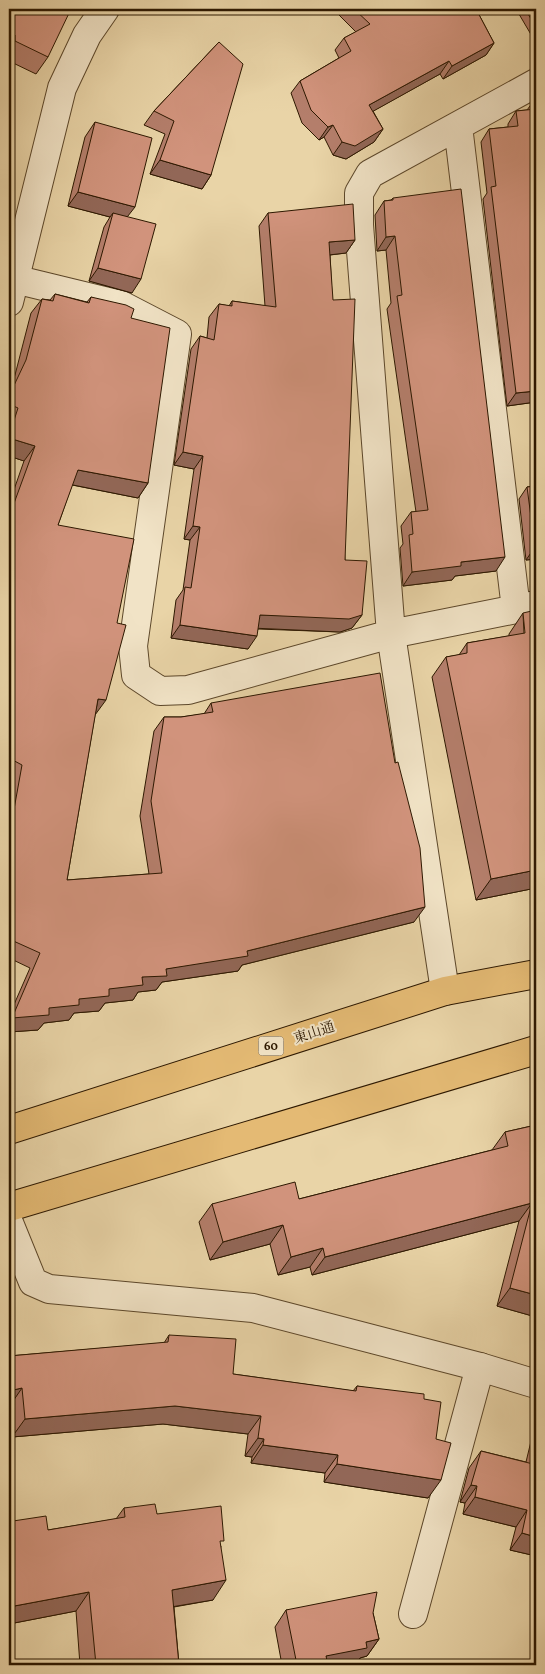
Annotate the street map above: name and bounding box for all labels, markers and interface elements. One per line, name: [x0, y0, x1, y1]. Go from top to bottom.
street label: 東山通: [292, 1018, 337, 1049]
road number: 60: [258, 1036, 284, 1056]

